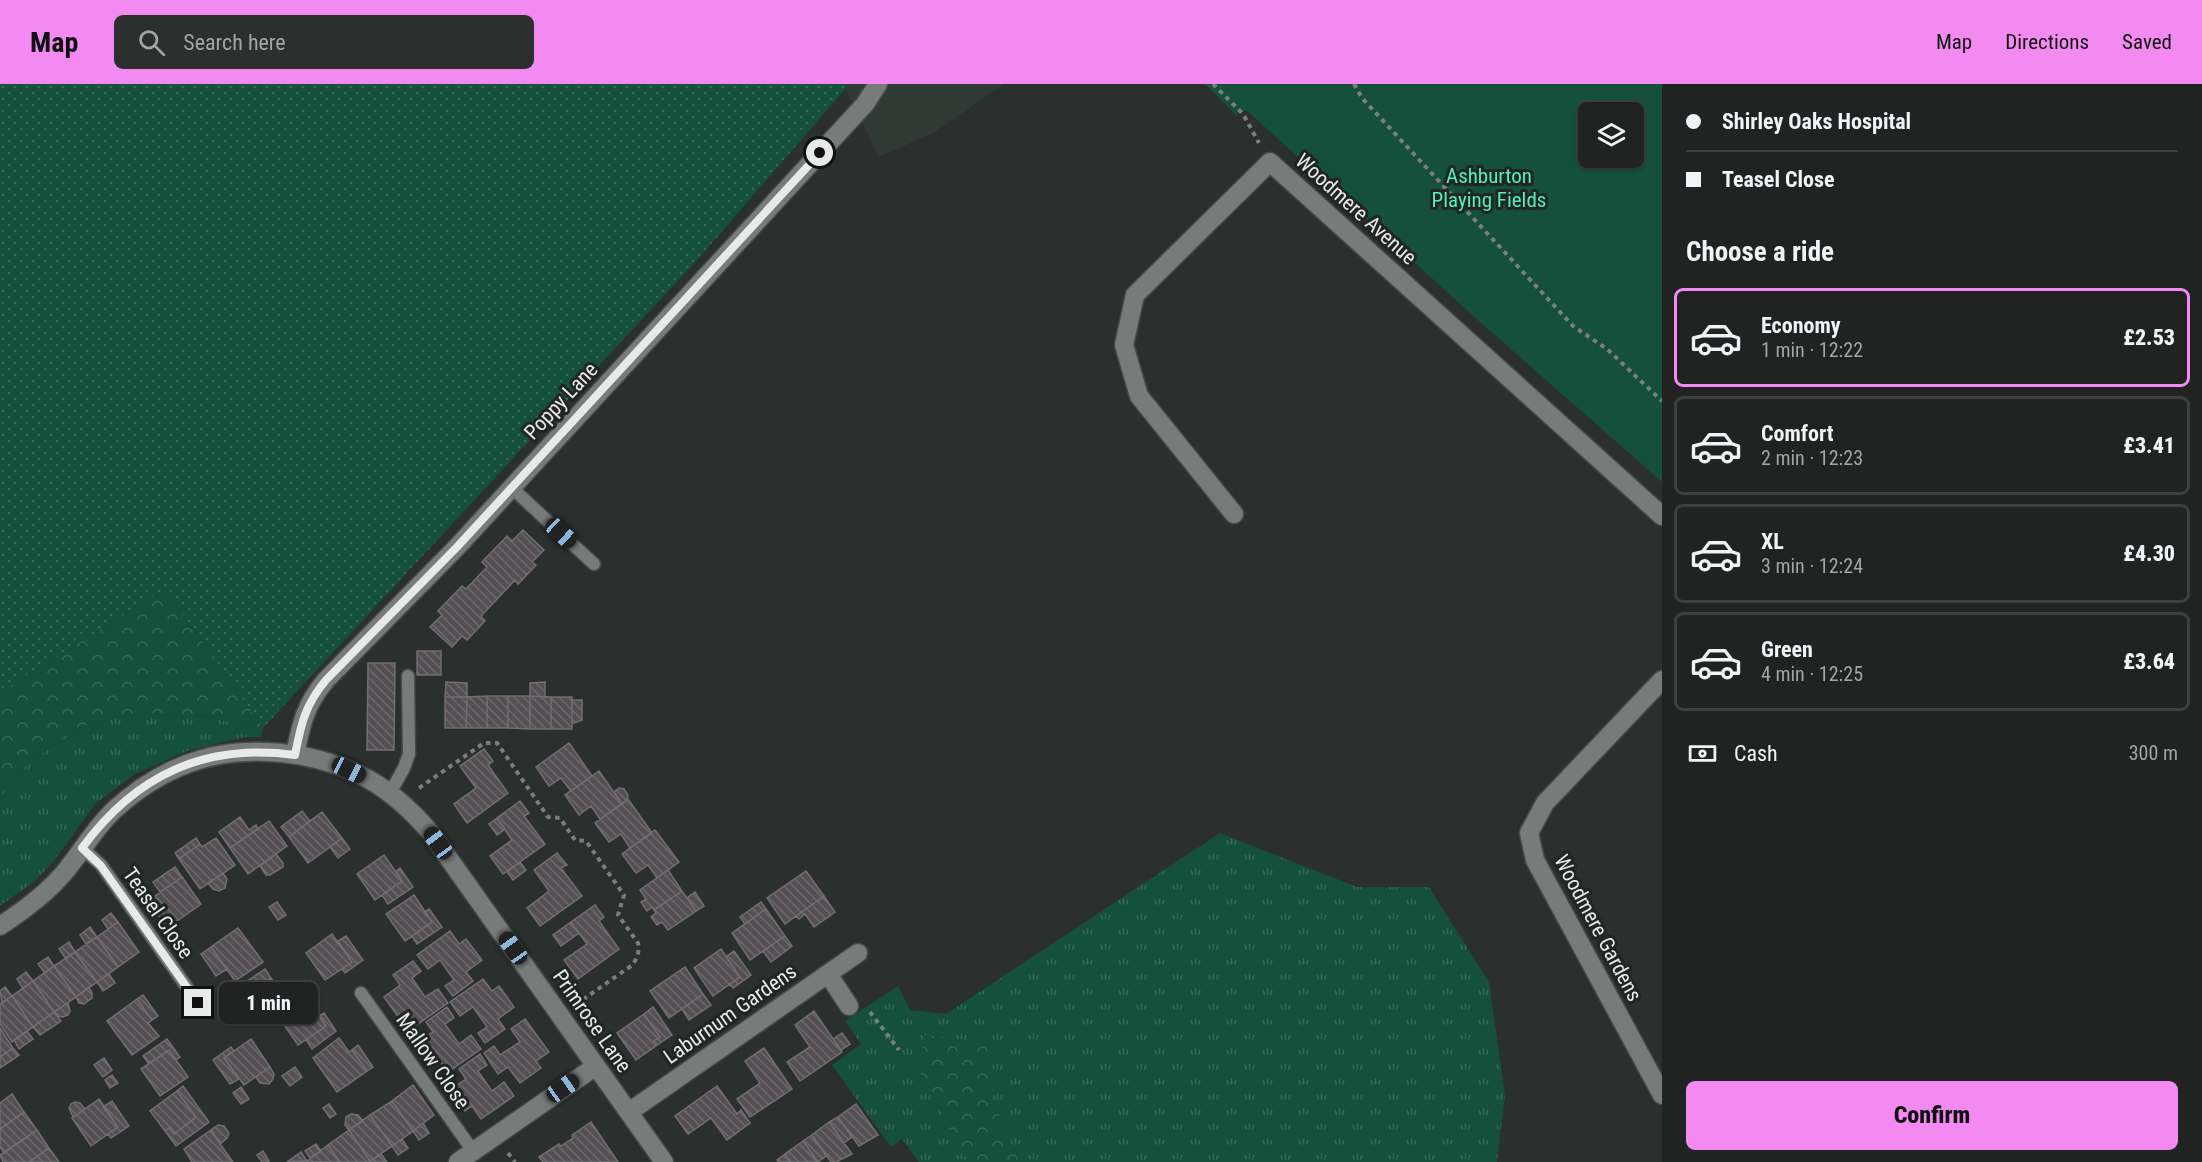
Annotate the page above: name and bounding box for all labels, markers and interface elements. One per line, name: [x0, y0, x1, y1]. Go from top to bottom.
search box: [114, 15, 534, 69]
text: Map: [30, 26, 78, 59]
icon: search: [135, 26, 168, 59]
text: Search here: [183, 30, 286, 55]
text: Map: [1936, 30, 1972, 54]
text: Directions: [2005, 30, 2089, 54]
text: Saved: [2122, 30, 2172, 54]
map controls: [1578, 102, 1644, 168]
button: layers: [1578, 102, 1644, 168]
text: Shirley Oaks Hospital: [1722, 109, 1911, 134]
route start: [806, 139, 833, 166]
street label: Woodmere Avenue: [1291, 149, 1421, 270]
park label: Ashburton Playing Fields: [1432, 164, 1546, 212]
text: Teasel Close: [1722, 167, 1835, 192]
text: Choose a ride: [1686, 236, 1834, 268]
icon: car: [1689, 311, 1743, 365]
text: Economy: [1761, 313, 1841, 338]
text: £2.53: [2123, 325, 2175, 350]
text: 1 min · 12:22: [1761, 338, 1863, 362]
street label: Poppy Lane: [519, 357, 603, 444]
icon: car: [1689, 419, 1743, 473]
text: Comfort: [1761, 421, 1834, 446]
text: £3.41: [2123, 433, 2175, 458]
text: 2 min · 12:23: [1761, 446, 1863, 470]
car: [542, 514, 580, 552]
icon: car: [1689, 527, 1743, 581]
text: XL: [1761, 529, 1784, 554]
text: £4.30: [2123, 541, 2175, 566]
text: 3 min · 12:24: [1761, 554, 1863, 578]
icon: car: [1689, 635, 1743, 689]
text: Green: [1761, 637, 1813, 662]
text: £3.64: [2123, 649, 2175, 674]
text: 4 min · 12:25: [1761, 662, 1863, 686]
icon: cash: [1686, 737, 1719, 770]
text: Cash: [1734, 741, 1778, 766]
text: 300 m: [2129, 741, 2178, 765]
car: [329, 754, 369, 786]
car: [420, 823, 456, 863]
street label: Woodmere Gardens: [1549, 851, 1647, 1005]
street label: Teasel Close: [118, 863, 198, 963]
car: [495, 928, 531, 968]
street label: Laburnum Gardens: [659, 959, 801, 1069]
street label: Primrose Lane: [548, 965, 636, 1077]
callout: 1 min: [219, 982, 318, 1024]
route end: [184, 989, 211, 1016]
text: 1 min: [246, 991, 291, 1015]
street label: Mallow Close: [391, 1009, 475, 1114]
car: [543, 1070, 583, 1106]
button: Confirm: [1686, 1081, 2178, 1150]

